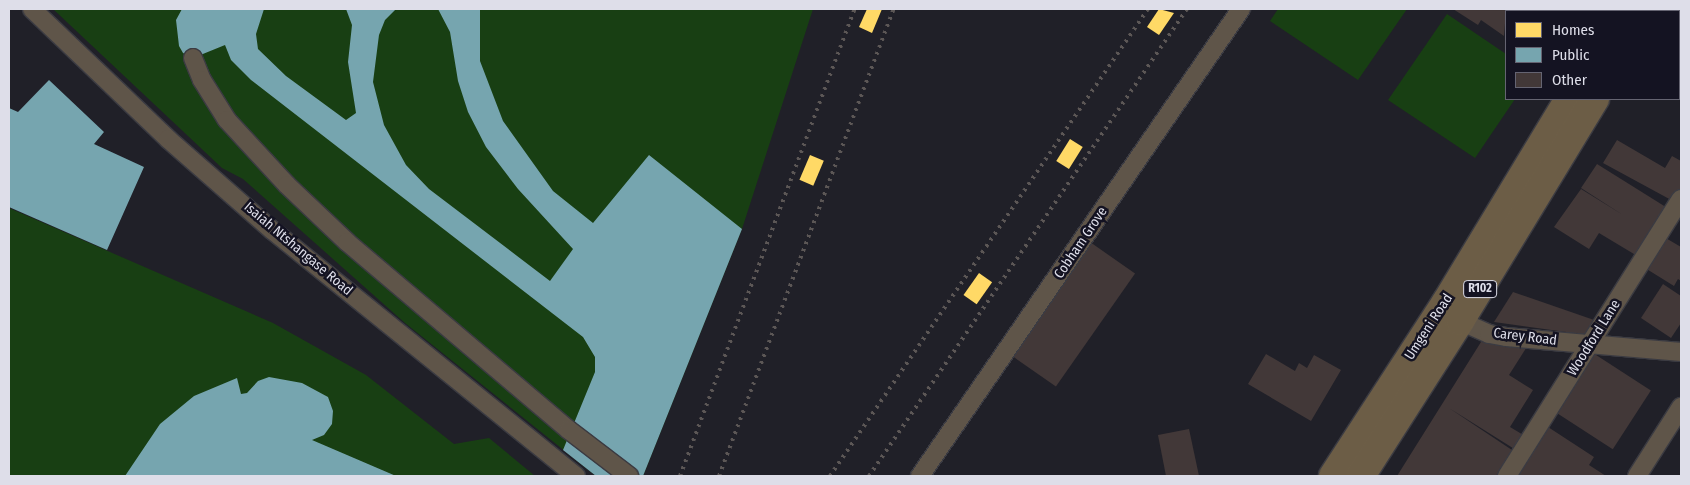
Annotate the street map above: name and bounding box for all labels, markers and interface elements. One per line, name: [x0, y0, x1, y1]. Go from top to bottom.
legend: [1505, 10, 1680, 100]
text: Homes: [1552, 21, 1594, 39]
text: Public: [1552, 46, 1589, 64]
text: Other: [1552, 71, 1587, 89]
street label: Isaiah Ntshangase Road: [240, 199, 356, 299]
street label: Cobham Grove: [1051, 204, 1111, 282]
road number: R102: [1462, 280, 1498, 298]
street label: Umgeni Road: [1401, 291, 1457, 363]
street label: Woodford Lane: [1564, 297, 1624, 379]
street label: Carey Road: [1492, 325, 1558, 349]

